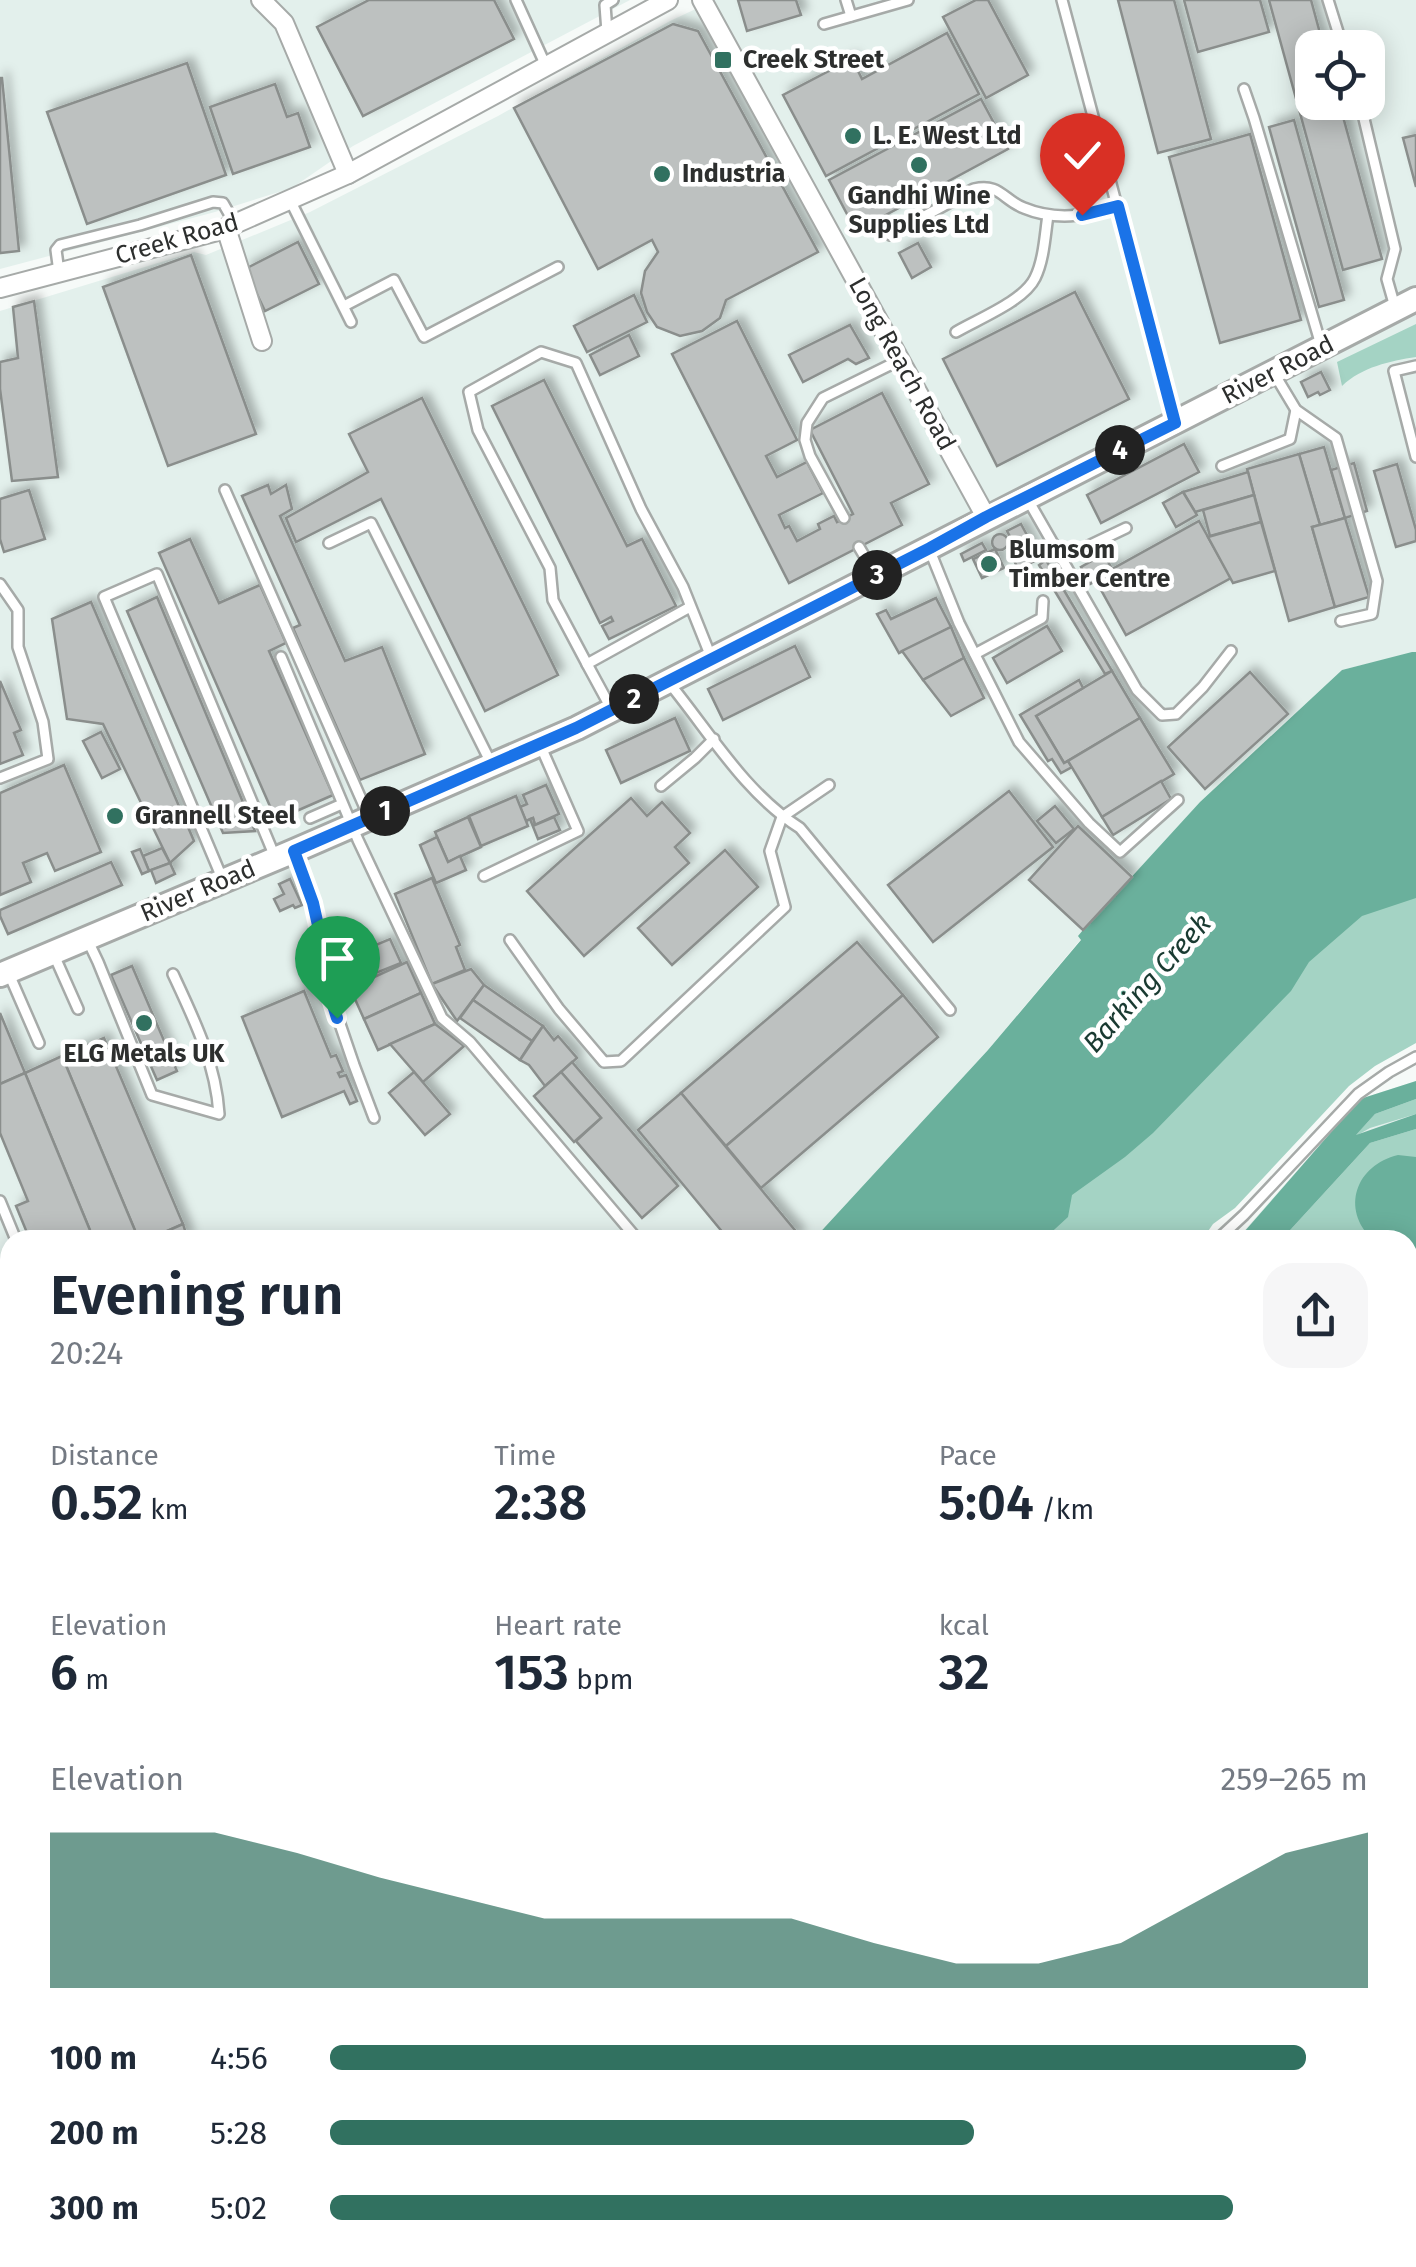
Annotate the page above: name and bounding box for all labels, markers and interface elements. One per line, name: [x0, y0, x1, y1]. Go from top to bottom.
map controls: [1295, 30, 1385, 120]
button: locate: [1295, 30, 1385, 120]
place label: Creek Street: [743, 45, 885, 75]
marker: Creek Street: [712, 49, 734, 71]
pin: [1040, 113, 1125, 216]
place label: L. E. West Ltd: [873, 121, 1022, 151]
marker: L. E. West Ltd: [842, 125, 864, 147]
icon: check: [1055, 128, 1110, 183]
marker: Gandhi Wine Supplies Ltd: [908, 154, 930, 176]
place label: Industria: [682, 159, 786, 189]
marker: Industria: [651, 163, 673, 185]
place label: Gandhi Wine Supplies Ltd: [847, 181, 991, 240]
street label: Creek Road: [112, 207, 242, 271]
street label: Long Reach Road: [842, 272, 962, 456]
street label: River Road: [1217, 329, 1339, 411]
pin: 4: [1095, 425, 1145, 475]
text: 4: [1112, 433, 1128, 466]
place label: Blumsom Timber Centre: [1009, 535, 1170, 594]
pin: 3: [852, 550, 902, 600]
marker: Blumsom Timber Centre: [978, 553, 1000, 575]
text: 3: [870, 558, 884, 591]
pin: 2: [609, 674, 659, 724]
text: 2: [627, 682, 641, 715]
pin: 1: [360, 786, 410, 836]
text: 1: [379, 794, 392, 827]
place label: Grannell Steel: [135, 801, 297, 831]
marker: Grannell Steel: [104, 805, 126, 827]
street label: River Road: [136, 853, 260, 929]
water label: Barking Creek: [1076, 907, 1218, 1059]
pin: [295, 916, 380, 1019]
icon: arrive: [310, 931, 365, 986]
marker: ELG Metals UK: [133, 1012, 155, 1034]
place label: ELG Metals UK: [64, 1039, 226, 1069]
text: Evening run: [50, 1263, 344, 1329]
button: share: [1263, 1263, 1368, 1368]
text: 20:24: [50, 1334, 123, 1372]
text: Distance: [50, 1439, 159, 1472]
text: Time: [494, 1439, 556, 1472]
text: Pace: [939, 1439, 997, 1472]
text: 0.52: [50, 1472, 143, 1532]
text: 2:38: [494, 1472, 587, 1532]
text: 5:04: [939, 1472, 1034, 1532]
text: km: [143, 1493, 189, 1526]
text: /km: [1034, 1493, 1094, 1526]
text: Elevation: [50, 1609, 167, 1642]
text: Heart rate: [494, 1609, 622, 1642]
text: kcal: [939, 1609, 989, 1642]
text: 6: [50, 1642, 78, 1702]
text: 153: [494, 1642, 569, 1702]
text: 32: [939, 1642, 990, 1702]
text: m: [78, 1663, 109, 1696]
text: bpm: [569, 1663, 634, 1696]
text: Elevation: [50, 1760, 184, 1798]
text: 259–265 m: [1220, 1760, 1368, 1798]
text: 100 m: [50, 2039, 137, 2077]
text: 4:56: [210, 2039, 268, 2077]
text: 200 m: [50, 2114, 139, 2152]
text: 5:28: [210, 2114, 267, 2152]
text: 300 m: [50, 2189, 139, 2227]
text: 5:02: [210, 2189, 267, 2227]

